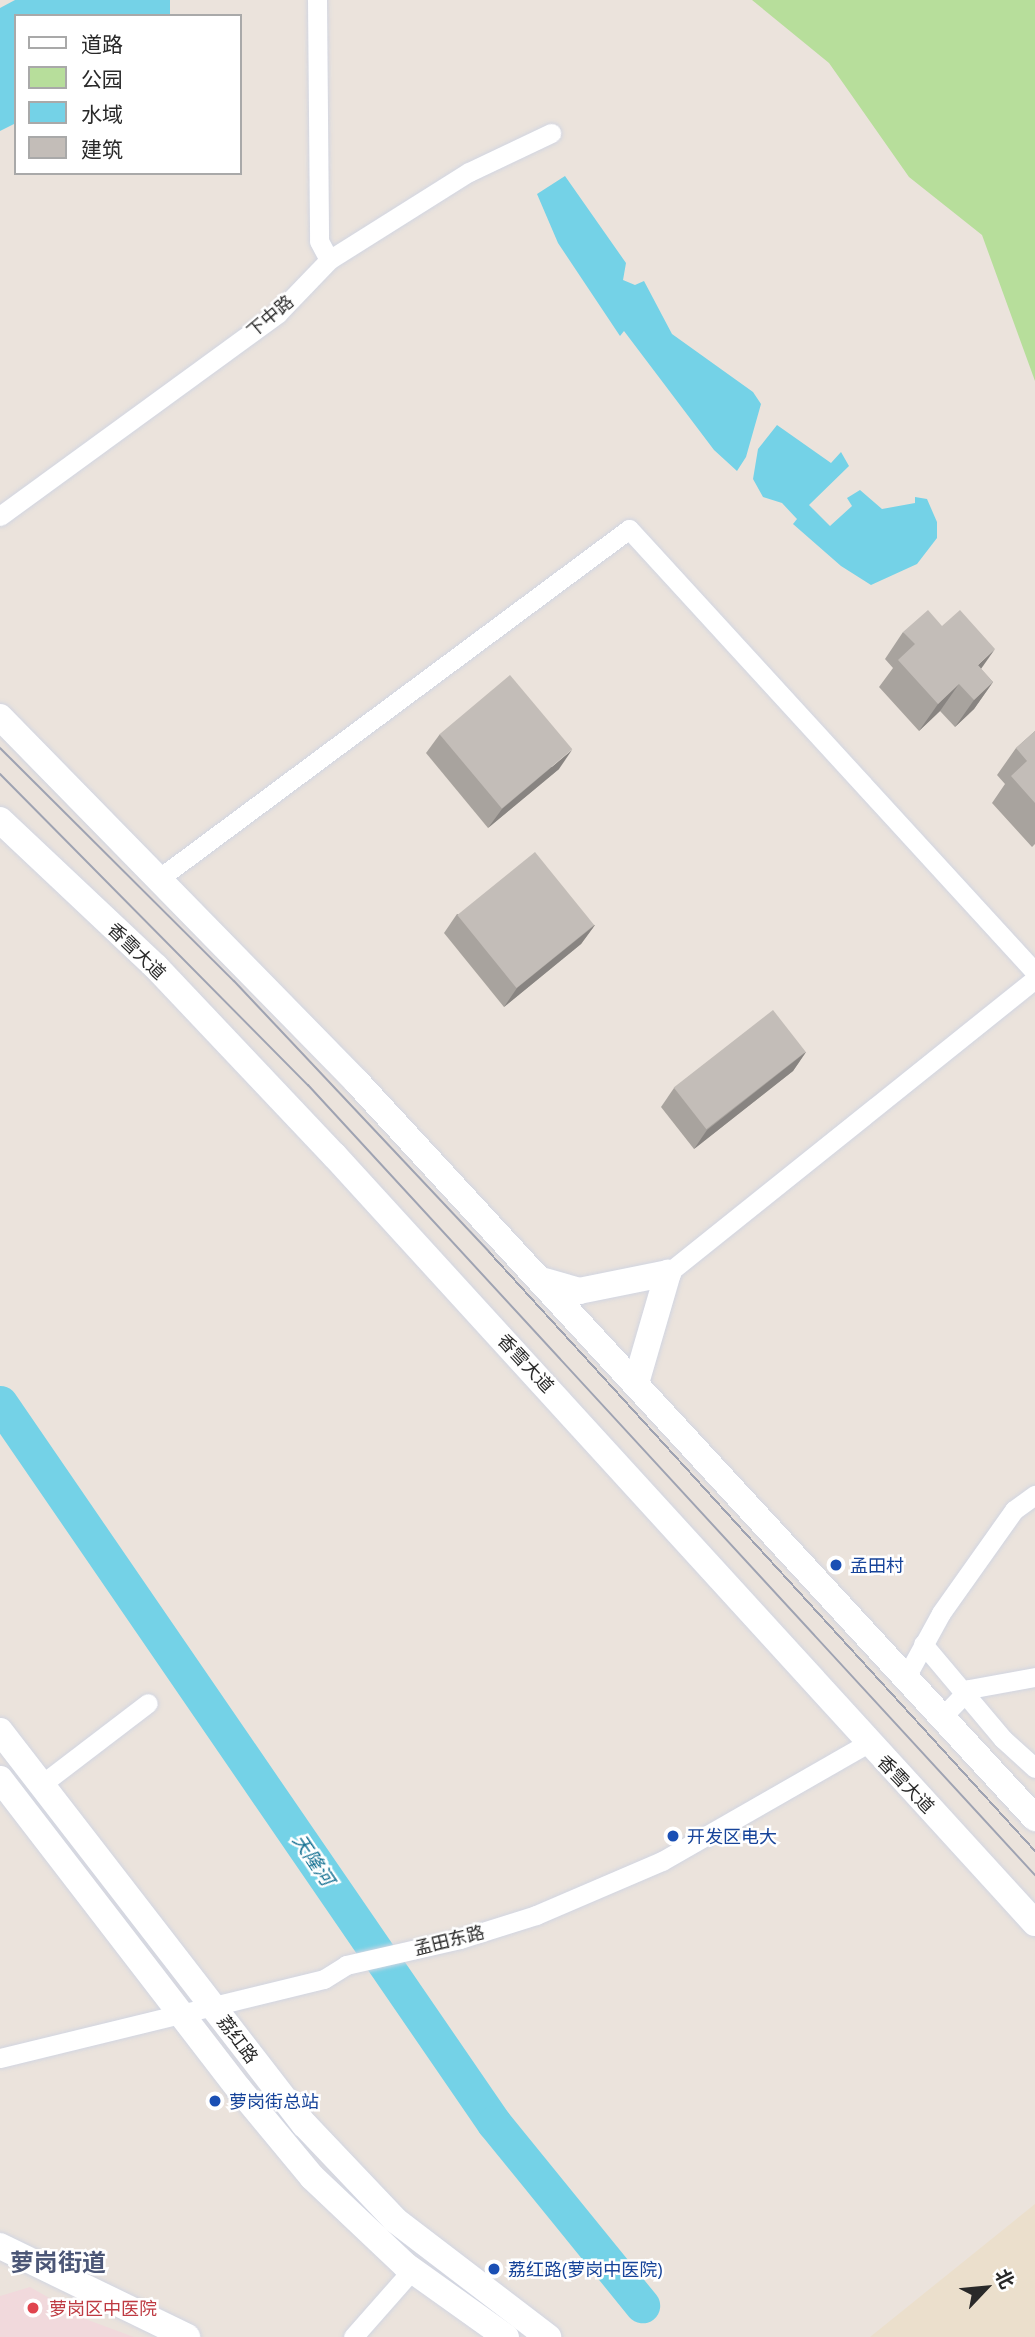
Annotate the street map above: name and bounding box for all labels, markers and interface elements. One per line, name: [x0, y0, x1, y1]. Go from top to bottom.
legend: [14, 14, 242, 175]
text: 道路: [81, 30, 123, 58]
text: 公园: [81, 65, 123, 93]
text: 水域: [81, 100, 123, 128]
text: 建筑: [81, 135, 123, 163]
street label: 下中路: [242, 290, 298, 342]
street label: 香雪大道: [104, 918, 170, 984]
street label: 香雪大道: [494, 1329, 558, 1397]
place label: 孟田村: [850, 1554, 904, 1576]
marker: 孟田村: [828, 1557, 844, 1573]
street label: 香雪大道: [873, 1751, 939, 1817]
place label: 开发区电大: [687, 1825, 777, 1847]
marker: 开发区电大: [665, 1828, 681, 1844]
water label: 天隆河: [288, 1830, 338, 1890]
street label: 孟田东路: [411, 1921, 487, 1959]
street label: 荔红路: [213, 2011, 263, 2067]
place label: 萝岗街总站: [229, 2090, 319, 2112]
marker: 萝岗街总站: [207, 2093, 223, 2109]
district label: 萝岗街道: [10, 2248, 106, 2276]
north arrow: [951, 2253, 1021, 2323]
place label: 荔红路(萝岗中医院): [508, 2258, 663, 2280]
marker: 荔红路(萝岗中医院): [486, 2261, 502, 2277]
text: 北: [989, 2265, 1021, 2293]
place label: 萝岗区中医院: [49, 2297, 157, 2319]
marker: 萝岗区中医院: [23, 2298, 43, 2318]

